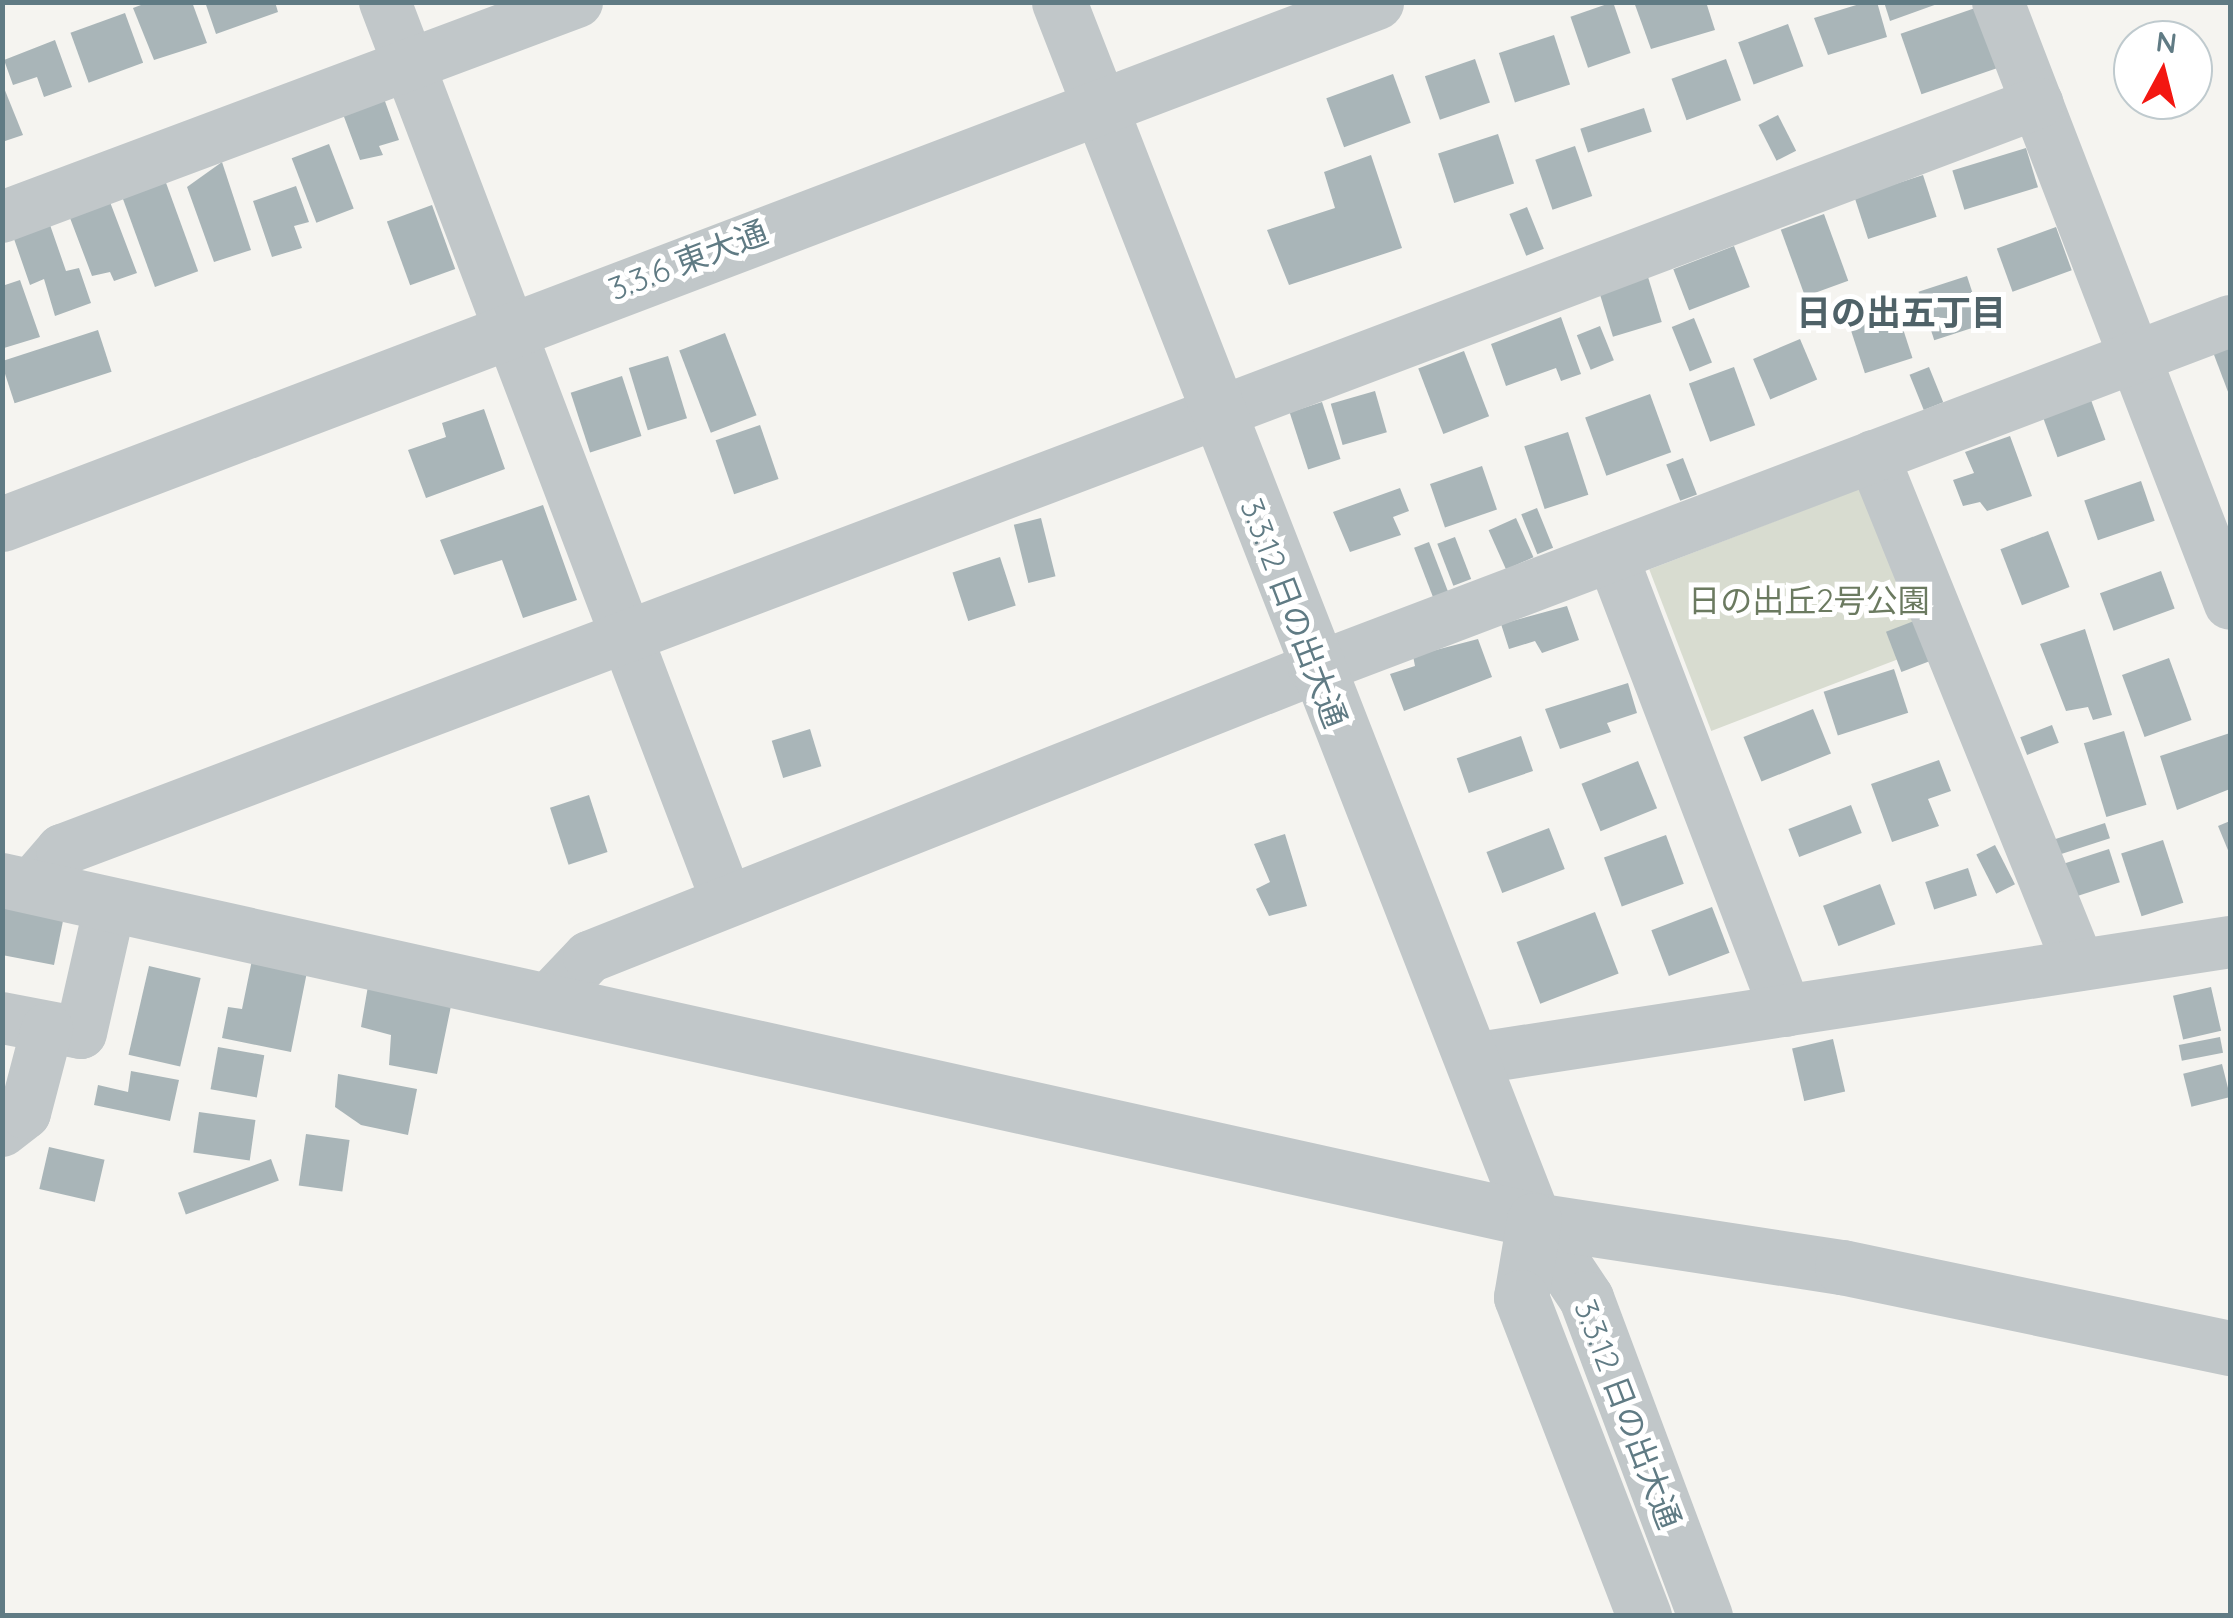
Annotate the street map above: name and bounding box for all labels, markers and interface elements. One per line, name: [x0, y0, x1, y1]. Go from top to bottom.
north arrow: [2113, 20, 2213, 120]
text: N: [2154, 23, 2179, 60]
street label: 3.3.6 東大通: [603, 212, 773, 308]
district label: 日の出五丁目: [1796, 291, 2006, 333]
street label: 3.3.12 日の出大通: [1233, 493, 1355, 733]
park label: 日の出丘2号公園: [1688, 581, 1930, 619]
street label: 3.3.12 日の出大通: [1567, 1294, 1689, 1534]

